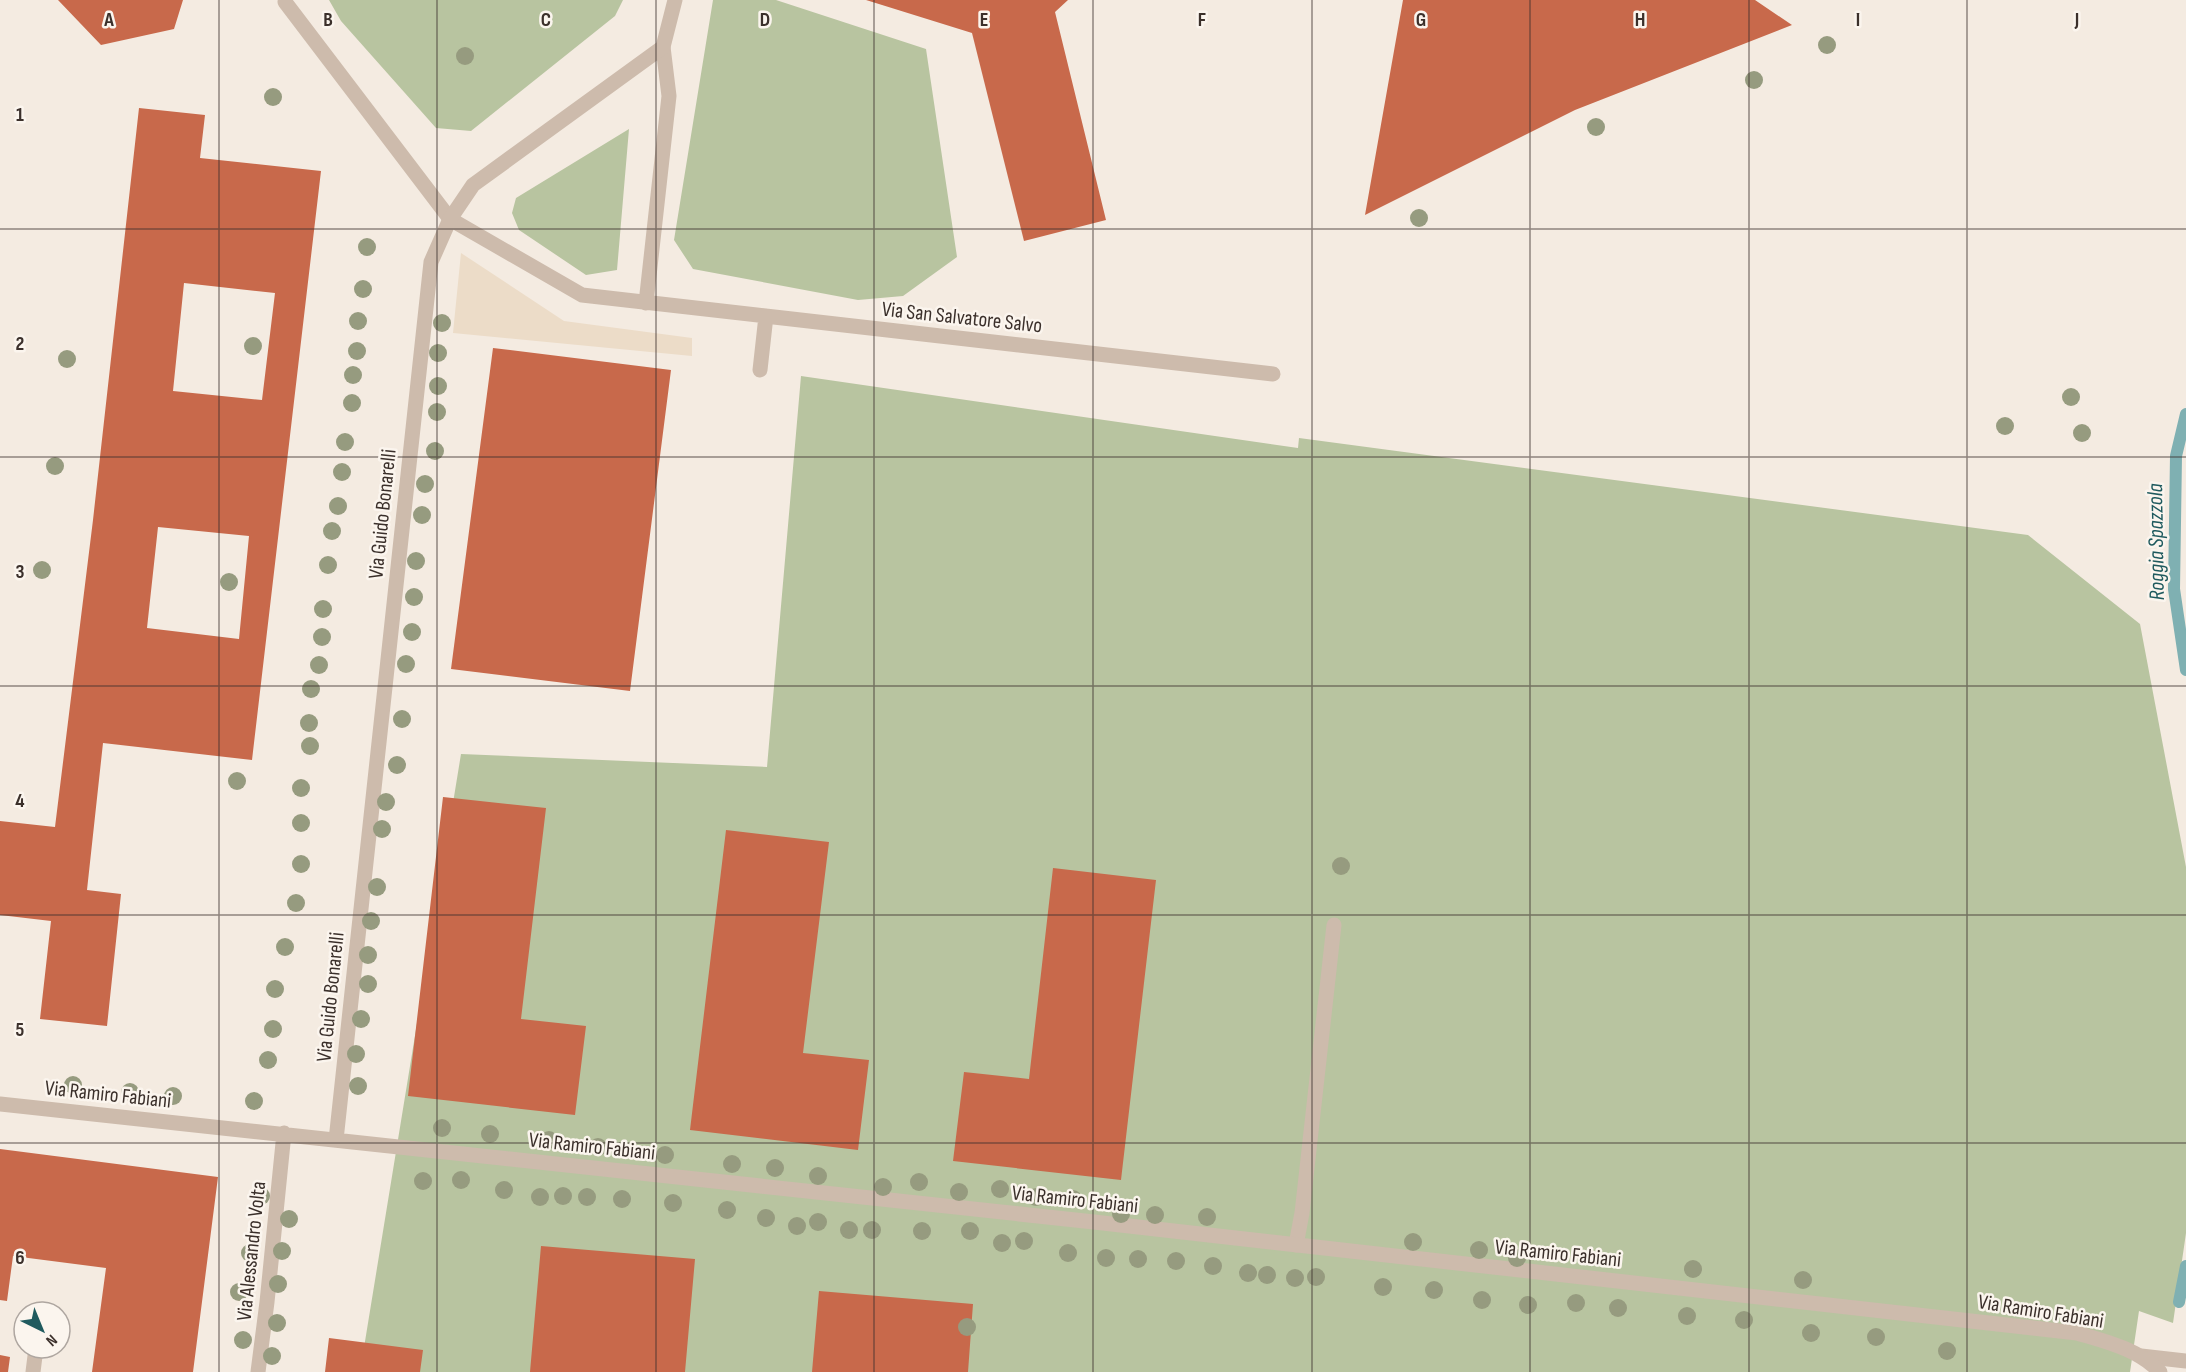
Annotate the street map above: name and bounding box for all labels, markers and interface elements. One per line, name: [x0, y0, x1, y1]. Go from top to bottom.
text: A: [103, 8, 114, 32]
text: B: [323, 8, 333, 32]
text: C: [541, 8, 551, 32]
text: D: [760, 8, 770, 32]
text: E: [980, 8, 988, 32]
text: F: [1198, 8, 1206, 32]
text: G: [1416, 8, 1426, 32]
text: H: [1635, 8, 1645, 32]
text: I: [1856, 8, 1860, 32]
text: J: [2074, 8, 2079, 32]
text: 1: [16, 103, 24, 127]
street label: Via San Salvatore Salvo: [881, 297, 1043, 338]
text: 2: [16, 332, 24, 356]
street label: Via Guido Bonarelli: [363, 448, 402, 580]
water label: Roggia Spazzola: [2142, 483, 2171, 601]
text: 3: [16, 560, 25, 584]
text: 4: [15, 789, 25, 813]
street label: Via Guido Bonarelli: [311, 931, 350, 1063]
text: 5: [16, 1018, 25, 1042]
street label: Via Ramiro Fabiani: [44, 1075, 172, 1114]
street label: Via Ramiro Fabiani: [528, 1127, 656, 1166]
street label: Via Alessandro Volta: [232, 1180, 271, 1322]
street label: Via Ramiro Fabiani: [1011, 1180, 1139, 1219]
street label: Via Ramiro Fabiani: [1494, 1234, 1622, 1273]
text: 6: [15, 1246, 25, 1270]
street label: Via Ramiro Fabiani: [1976, 1289, 2105, 1334]
north arrow: [12, 1300, 72, 1360]
text: N: [42, 1330, 61, 1350]

